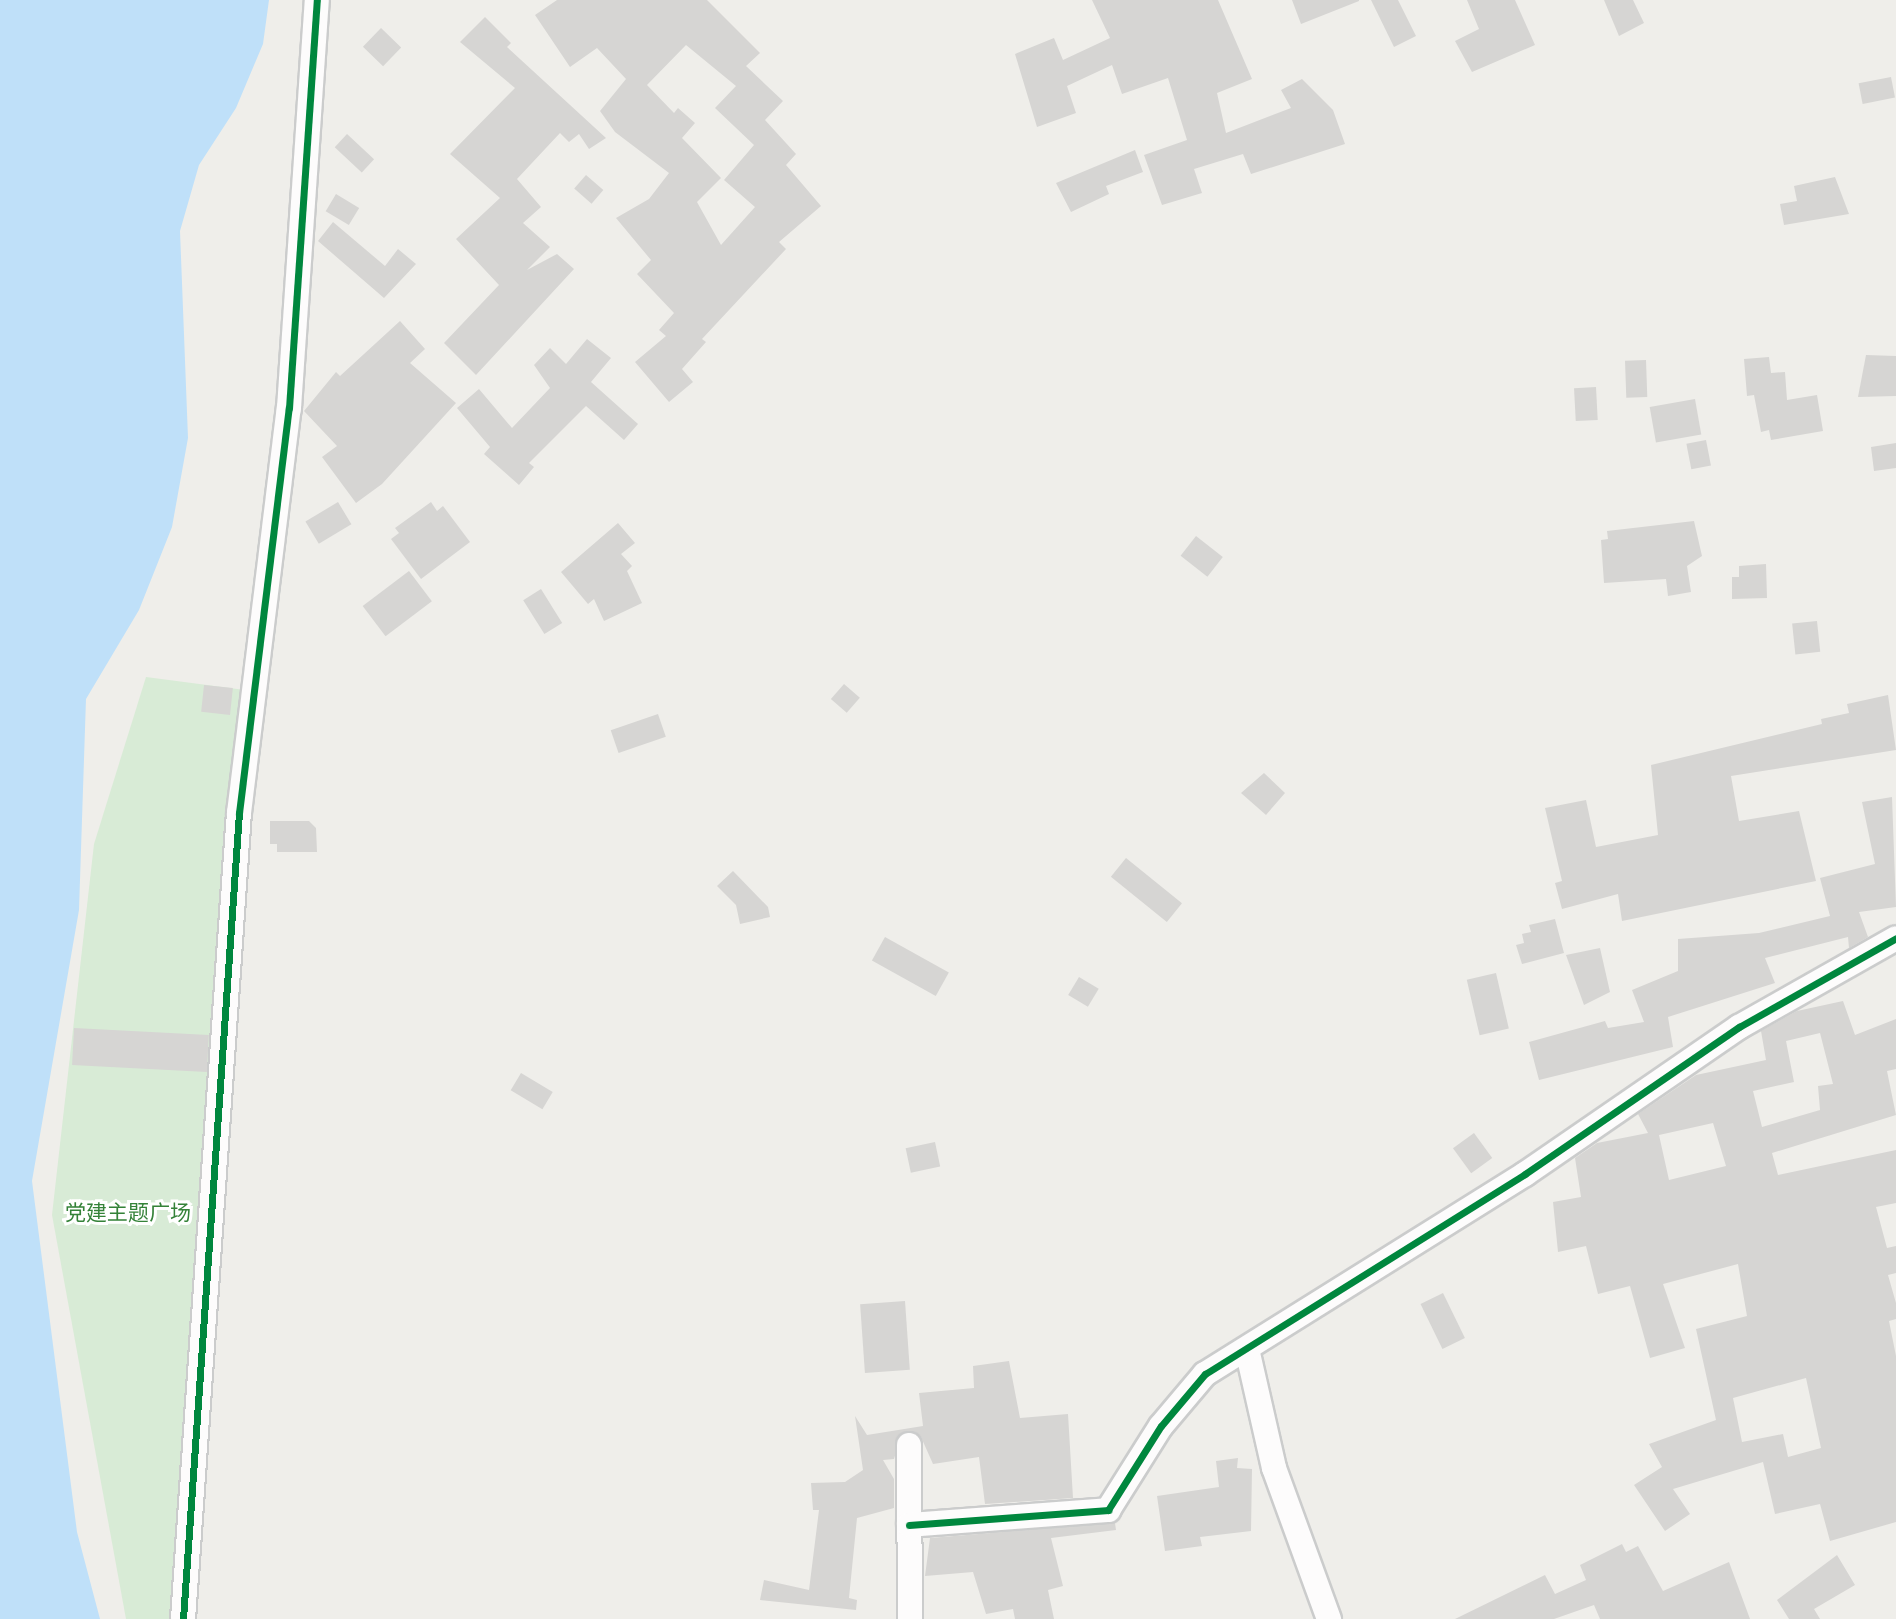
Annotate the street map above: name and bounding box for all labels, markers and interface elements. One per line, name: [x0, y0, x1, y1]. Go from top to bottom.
park label: 党建主题广场: [65, 1199, 191, 1225]

